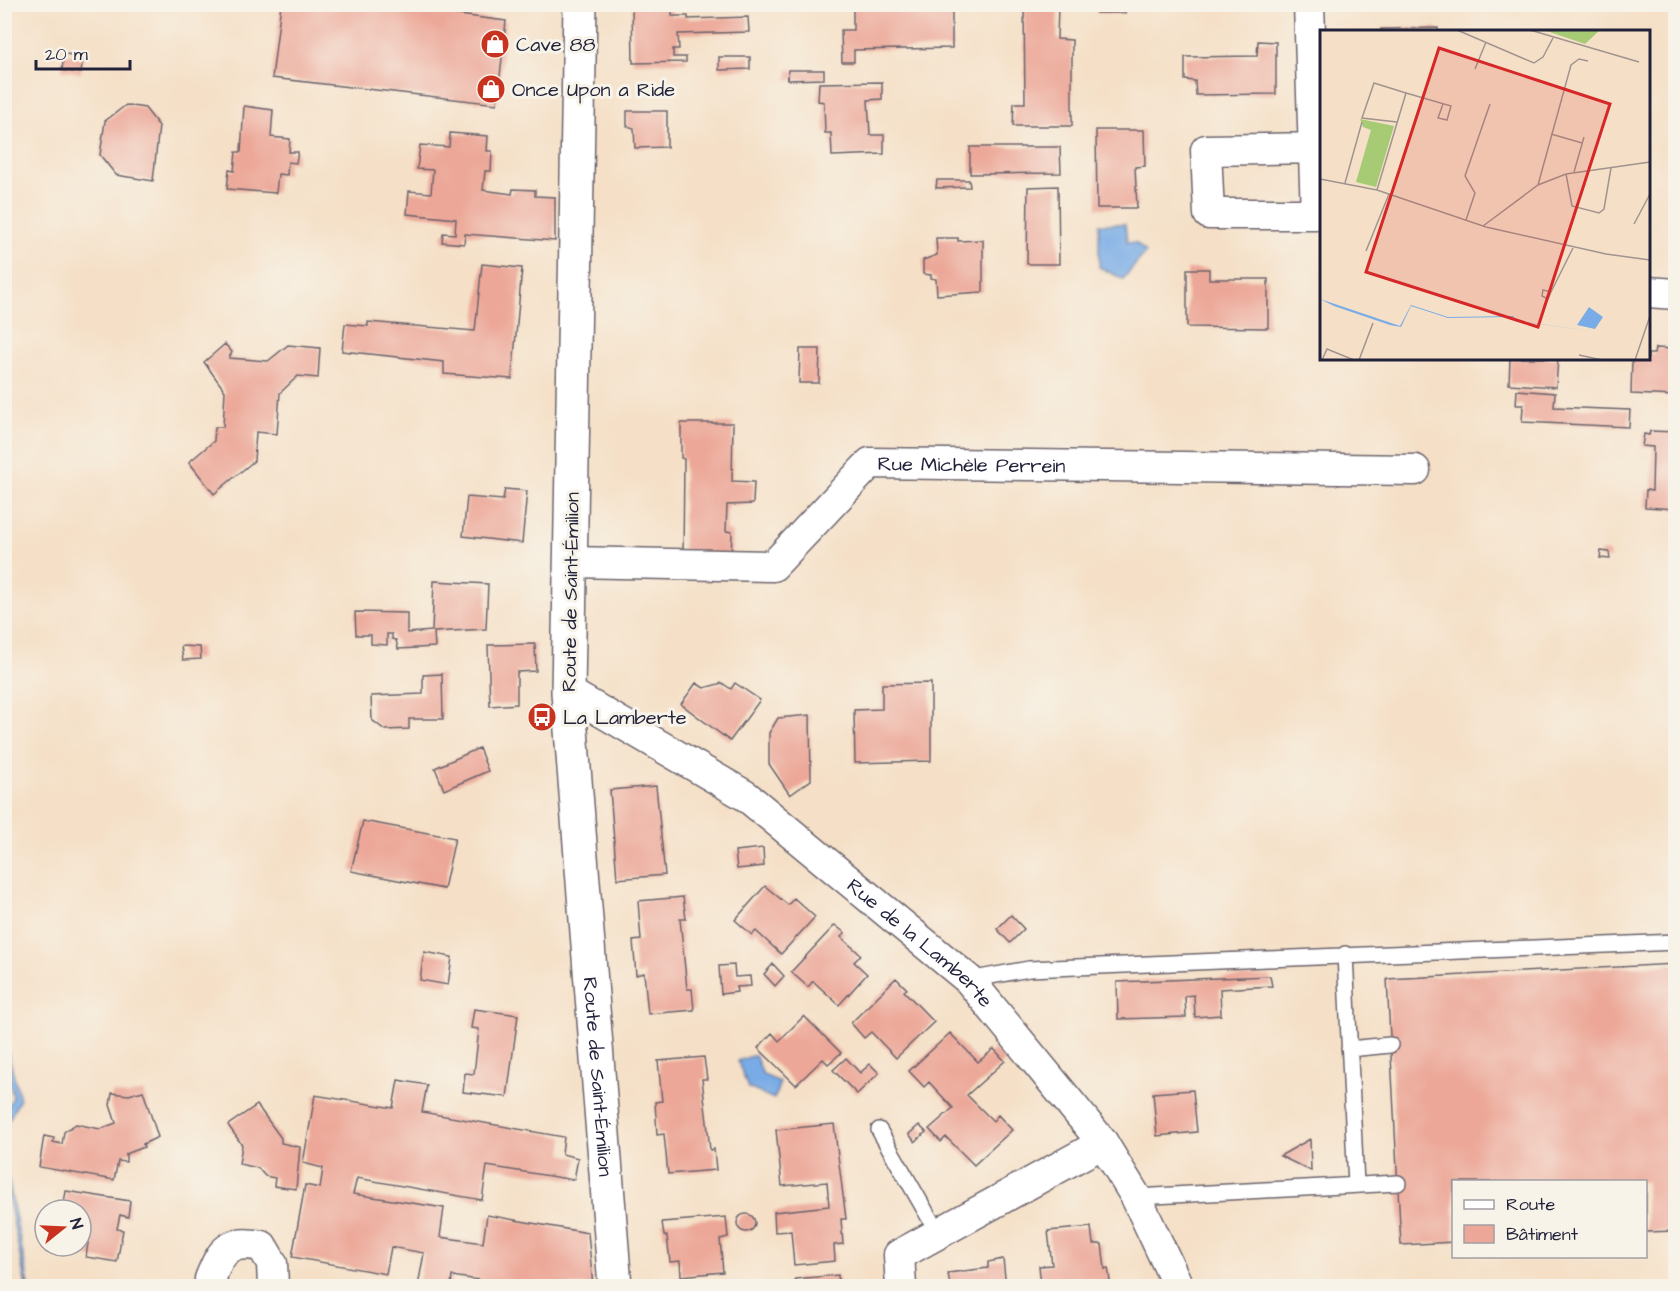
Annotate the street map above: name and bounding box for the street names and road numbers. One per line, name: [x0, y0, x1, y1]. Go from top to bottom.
street label: Rue Michèle Perrein: [877, 450, 1066, 481]
street label: Route de Saint-Émilion: [555, 492, 587, 692]
street label: Rue de la Lamberte: [841, 872, 999, 1014]
street label: Route de Saint-Émilion: [576, 976, 619, 1178]

